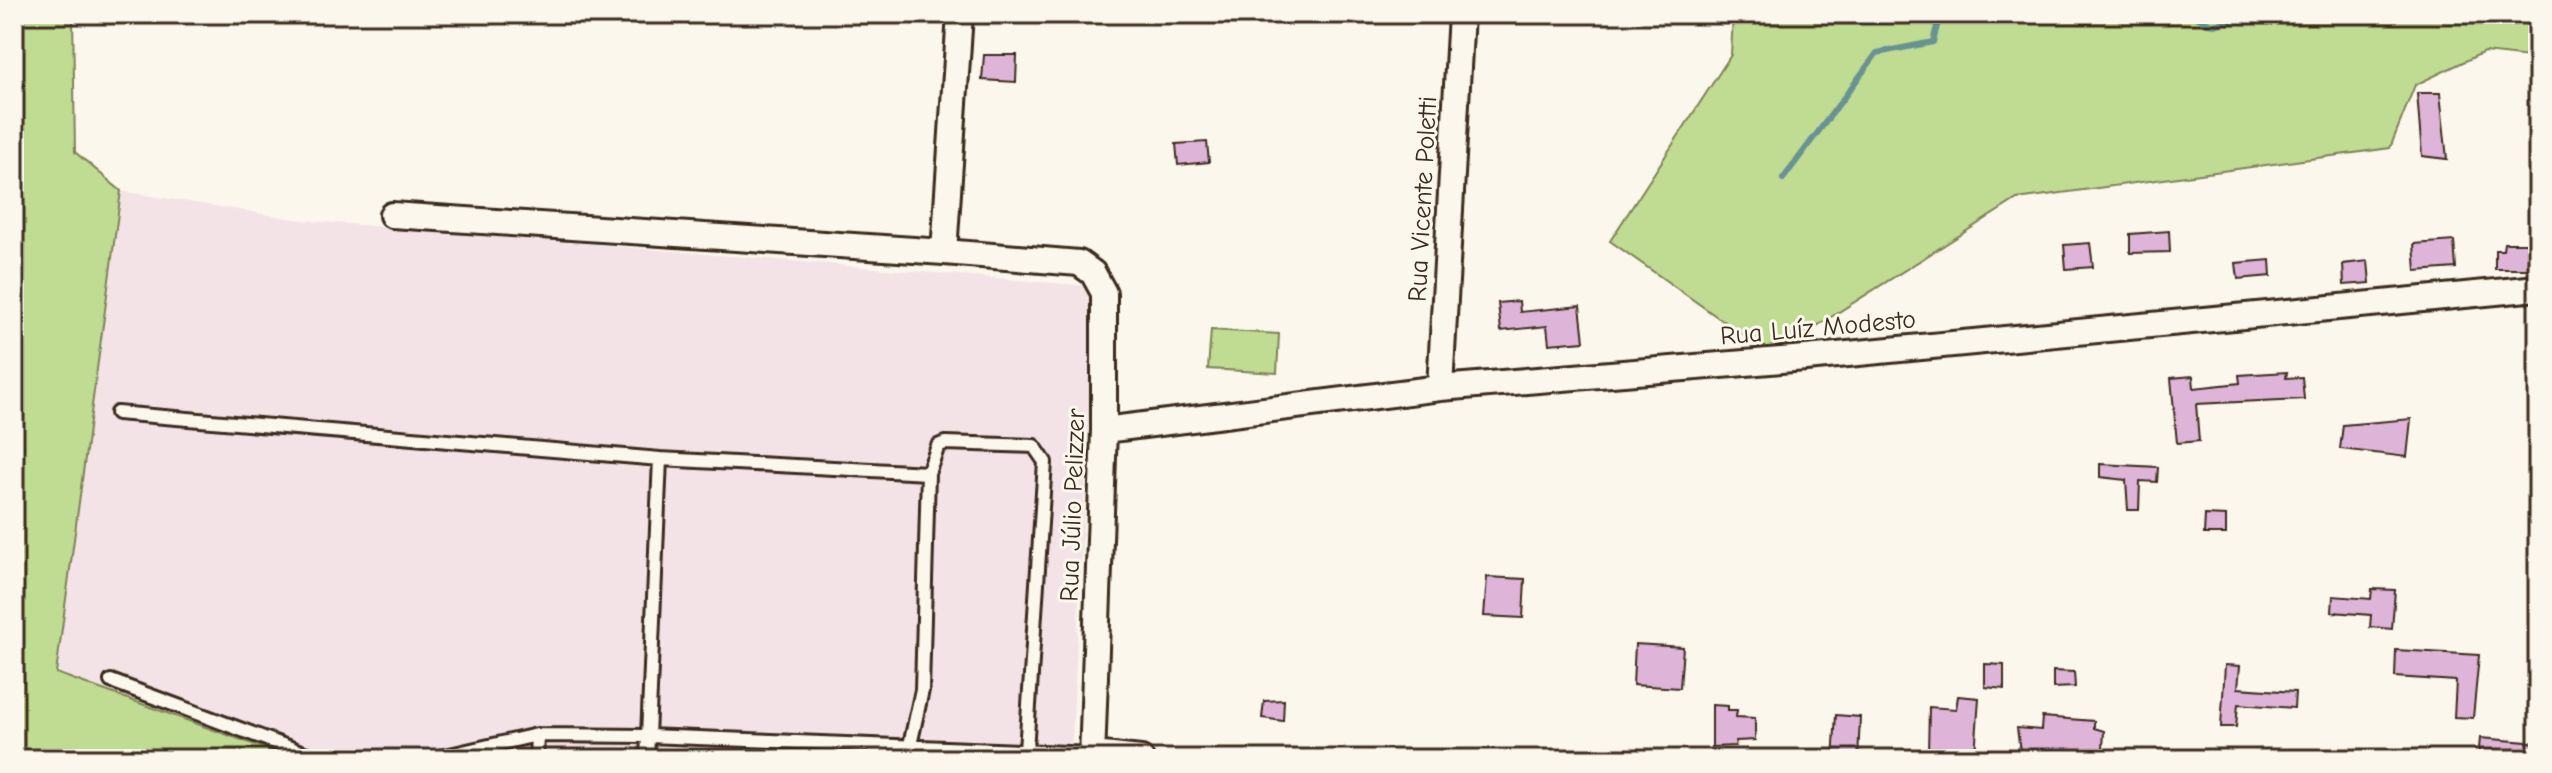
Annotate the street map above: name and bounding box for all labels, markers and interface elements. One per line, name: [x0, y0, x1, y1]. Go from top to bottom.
street label: Rua Vicente Poletti: [1403, 95, 1443, 303]
street label: Rua Luíz Modesto: [1719, 305, 1917, 351]
street label: Rua Júlio Pelizzer: [1055, 407, 1091, 602]

